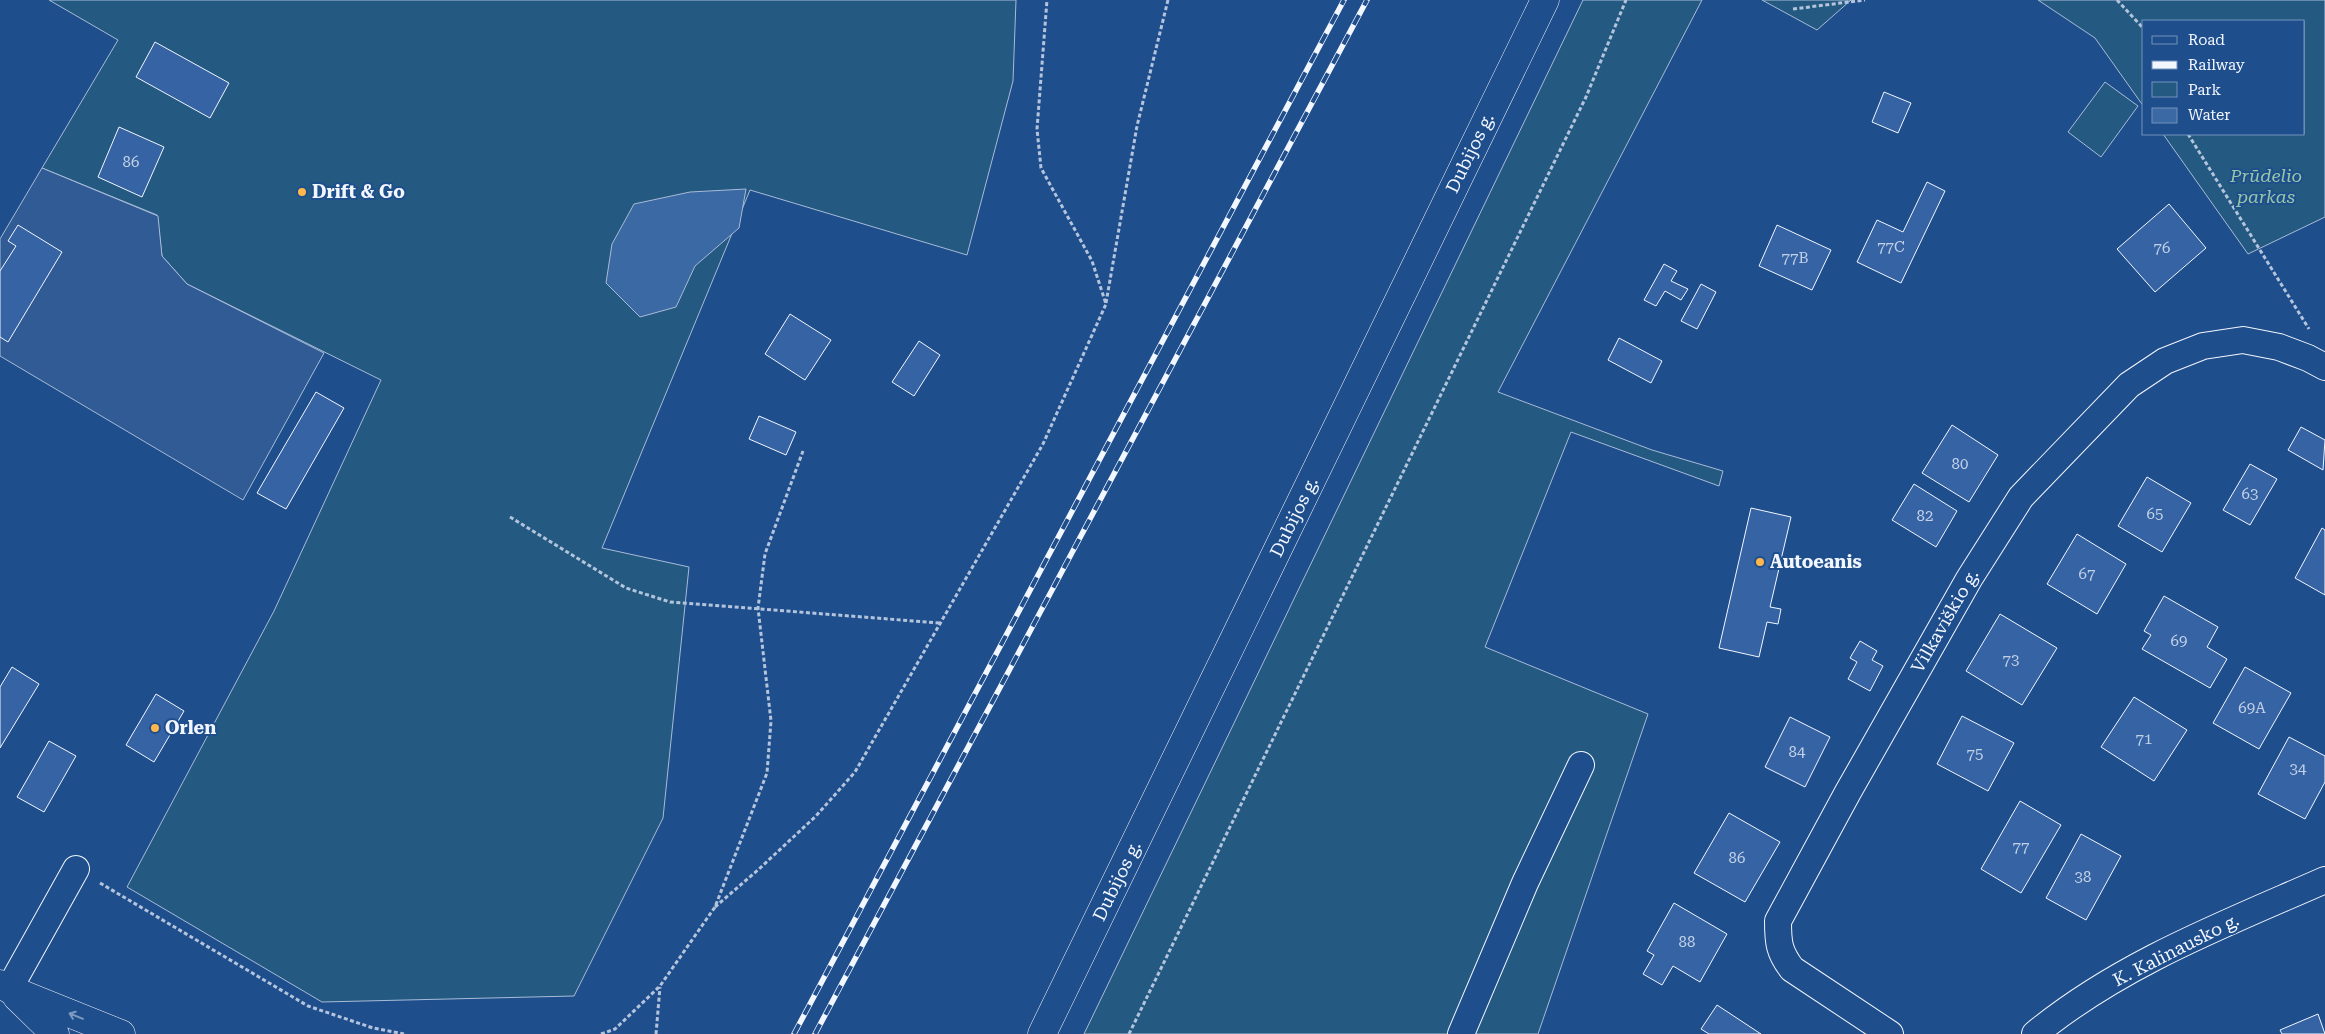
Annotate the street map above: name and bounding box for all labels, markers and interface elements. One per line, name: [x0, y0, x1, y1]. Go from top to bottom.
legend: [2142, 20, 2305, 135]
text: Road: [2188, 31, 2225, 49]
text: Railway: [2188, 56, 2245, 74]
text: Park: [2188, 81, 2222, 99]
text: Water: [2188, 106, 2230, 124]
street label: Dubijos g.: [1441, 109, 1498, 196]
house number: 86: [123, 153, 139, 171]
park label: Prūdelio parkas: [2229, 165, 2302, 207]
place label: Drift & Go: [312, 181, 405, 202]
marker: Drift & Go: [296, 186, 308, 198]
house number: 77C: [1877, 238, 1905, 256]
house number: 76: [2154, 239, 2170, 257]
house number: 77B: [1782, 249, 1808, 267]
house number: 80: [1952, 455, 1968, 473]
street label: Dubijos g.: [1265, 473, 1322, 560]
house number: 63: [2242, 485, 2258, 503]
house number: 65: [2147, 505, 2163, 523]
house number: 82: [1917, 507, 1933, 525]
place label: Autoeanis: [1770, 551, 1862, 572]
marker: Autoeanis: [1754, 556, 1766, 568]
street label: Vilkaviškio g.: [1907, 565, 1983, 676]
house number: 67: [2079, 565, 2095, 583]
house number: 69: [2171, 632, 2187, 650]
house number: 73: [2003, 651, 2019, 669]
house number: 69A: [2238, 699, 2266, 717]
place label: Orlen: [165, 717, 216, 738]
marker: Orlen: [149, 722, 161, 734]
house number: 71: [2136, 730, 2152, 748]
house number: 84: [1789, 743, 1806, 761]
house number: 75: [1967, 745, 1983, 763]
house number: 34: [2290, 760, 2307, 778]
street label: Dubijos g.: [1088, 837, 1145, 924]
house number: 77: [2013, 838, 2029, 856]
house number: 86: [1729, 849, 1745, 867]
house number: 38: [2075, 868, 2091, 886]
street label: K. Kalinausko g.: [2109, 909, 2242, 990]
house number: 88: [1679, 933, 1695, 951]
one-way arrow: [68, 1011, 84, 1020]

